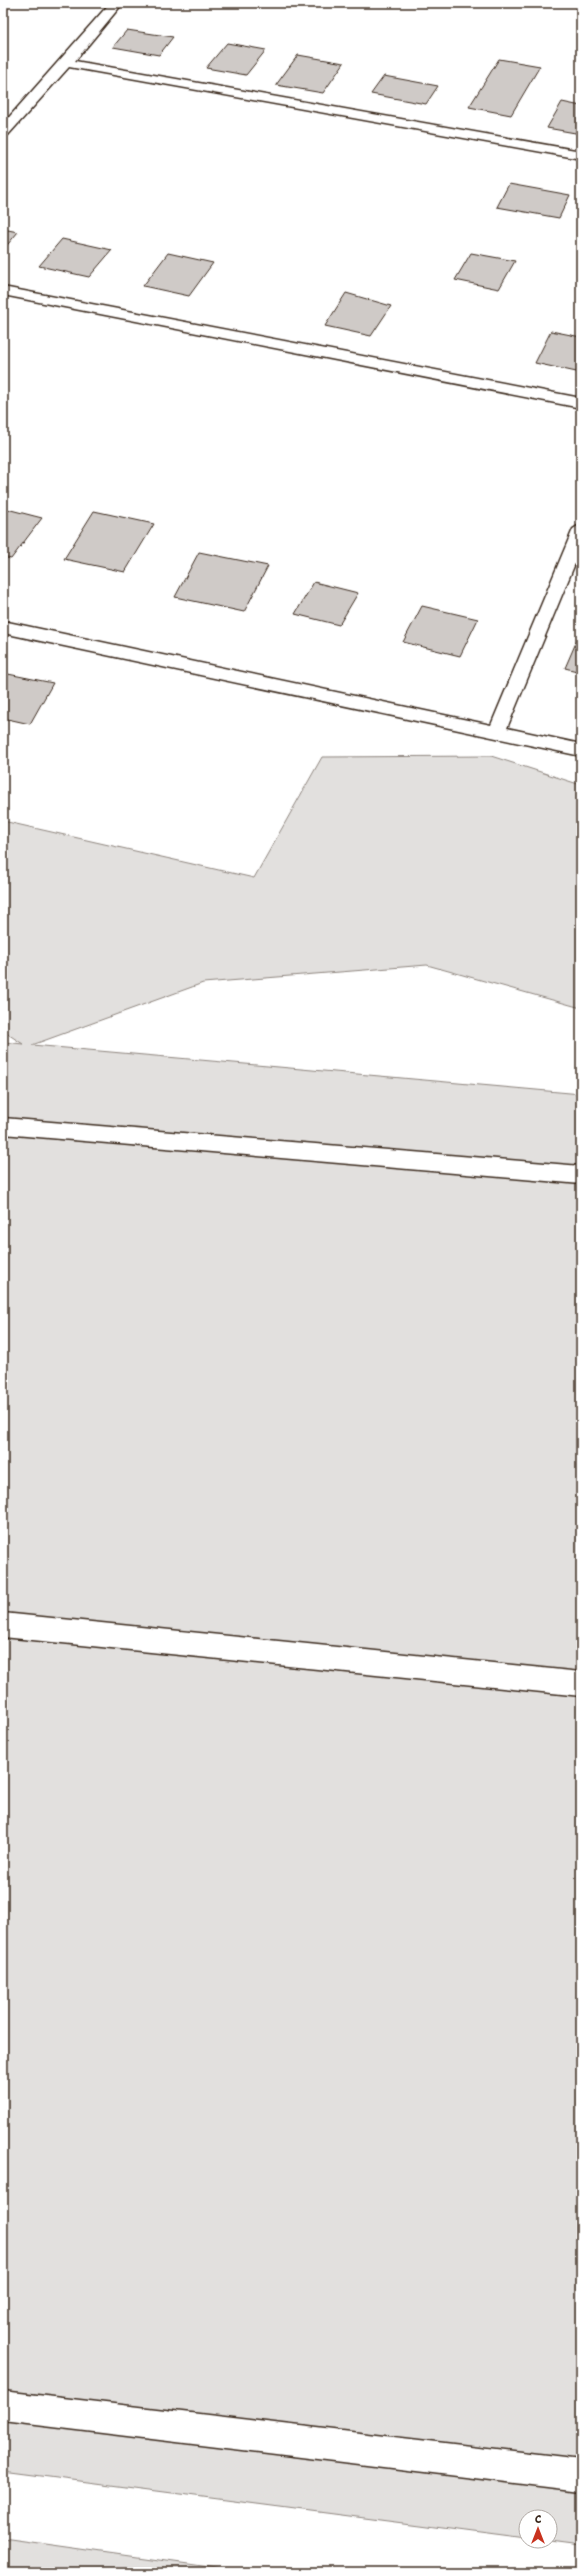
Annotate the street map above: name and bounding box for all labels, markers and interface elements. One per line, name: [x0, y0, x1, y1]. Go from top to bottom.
north arrow: [518, 2509, 558, 2549]
text: С: [535, 2512, 542, 2527]

